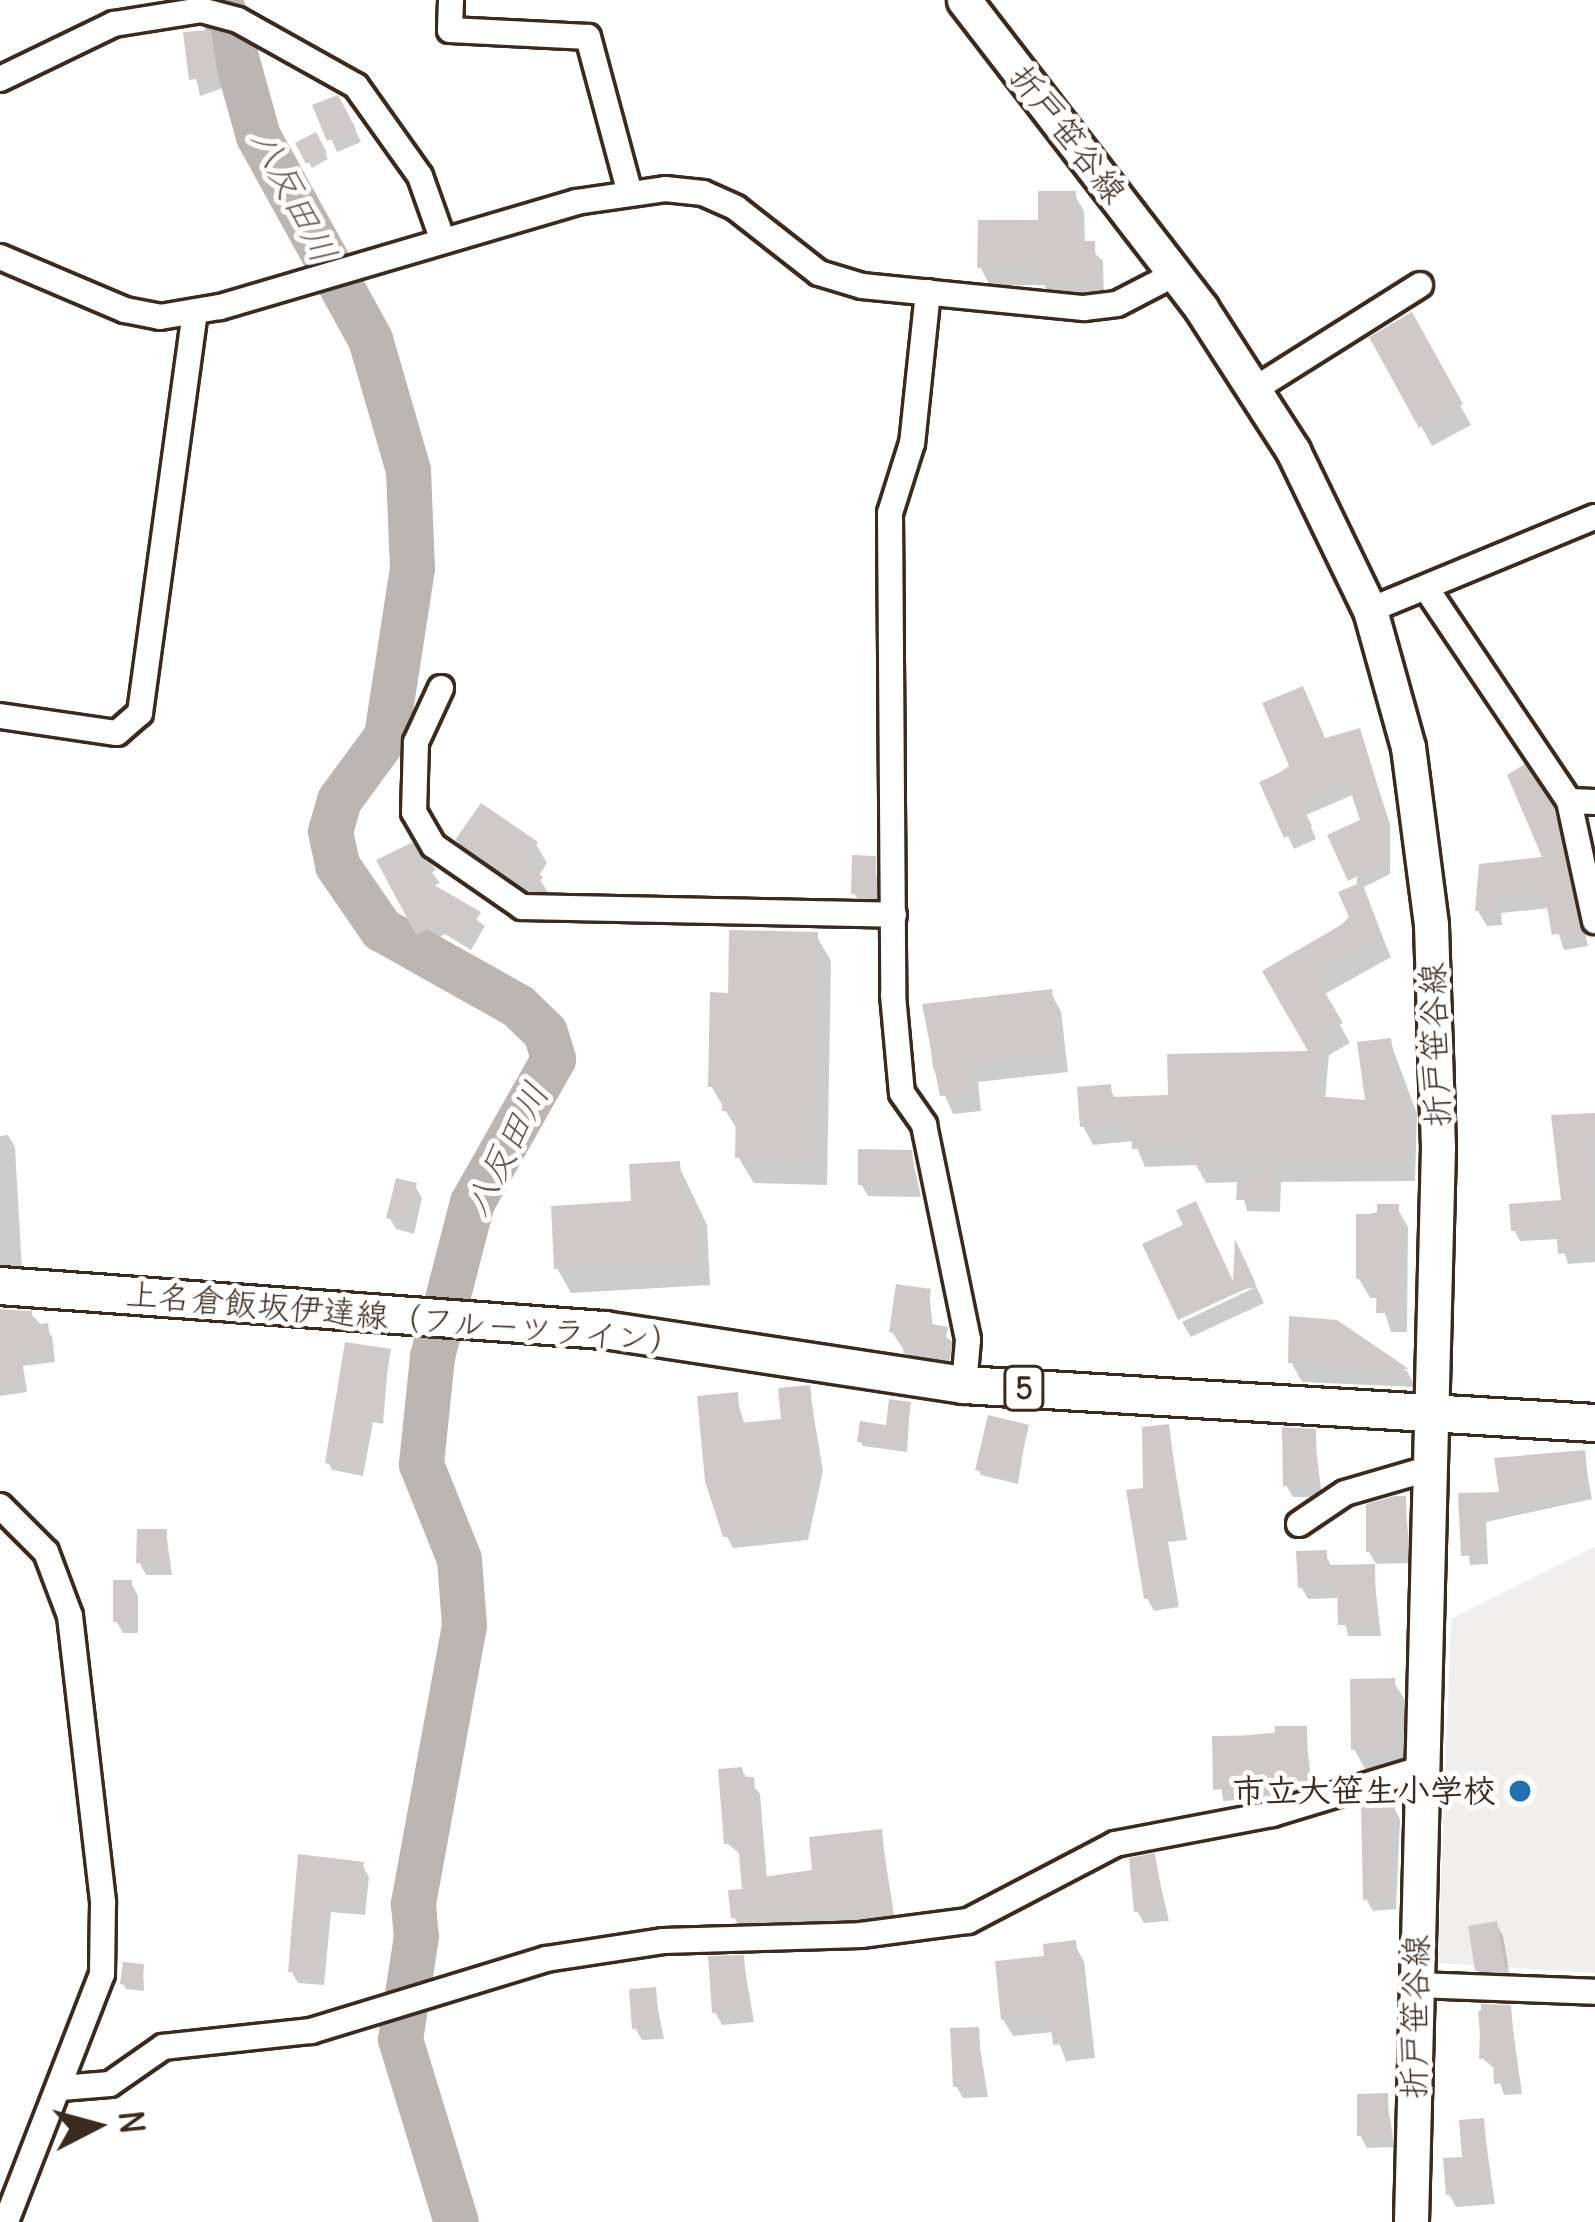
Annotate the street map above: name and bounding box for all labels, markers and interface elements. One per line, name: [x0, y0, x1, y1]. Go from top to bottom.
street label: 折戸笹谷線: [1002, 57, 1134, 211]
water label: 八反田川: [242, 122, 346, 270]
street label: 折戸笹谷線: [1412, 962, 1458, 1128]
water label: 八反田川: [454, 1075, 558, 1223]
street label: 上名倉飯坂伊達線（フルーツライン）: [122, 1274, 686, 1362]
road number: 5: [1003, 1364, 1045, 1412]
place label: 市立大笹生小学校: [1232, 1771, 1496, 1811]
marker: 市立大笹生小学校: [1507, 1778, 1533, 1804]
street label: 折戸笹谷線: [1394, 1934, 1436, 2100]
north arrow: [36, 2066, 156, 2186]
text: N: [110, 2109, 154, 2136]

